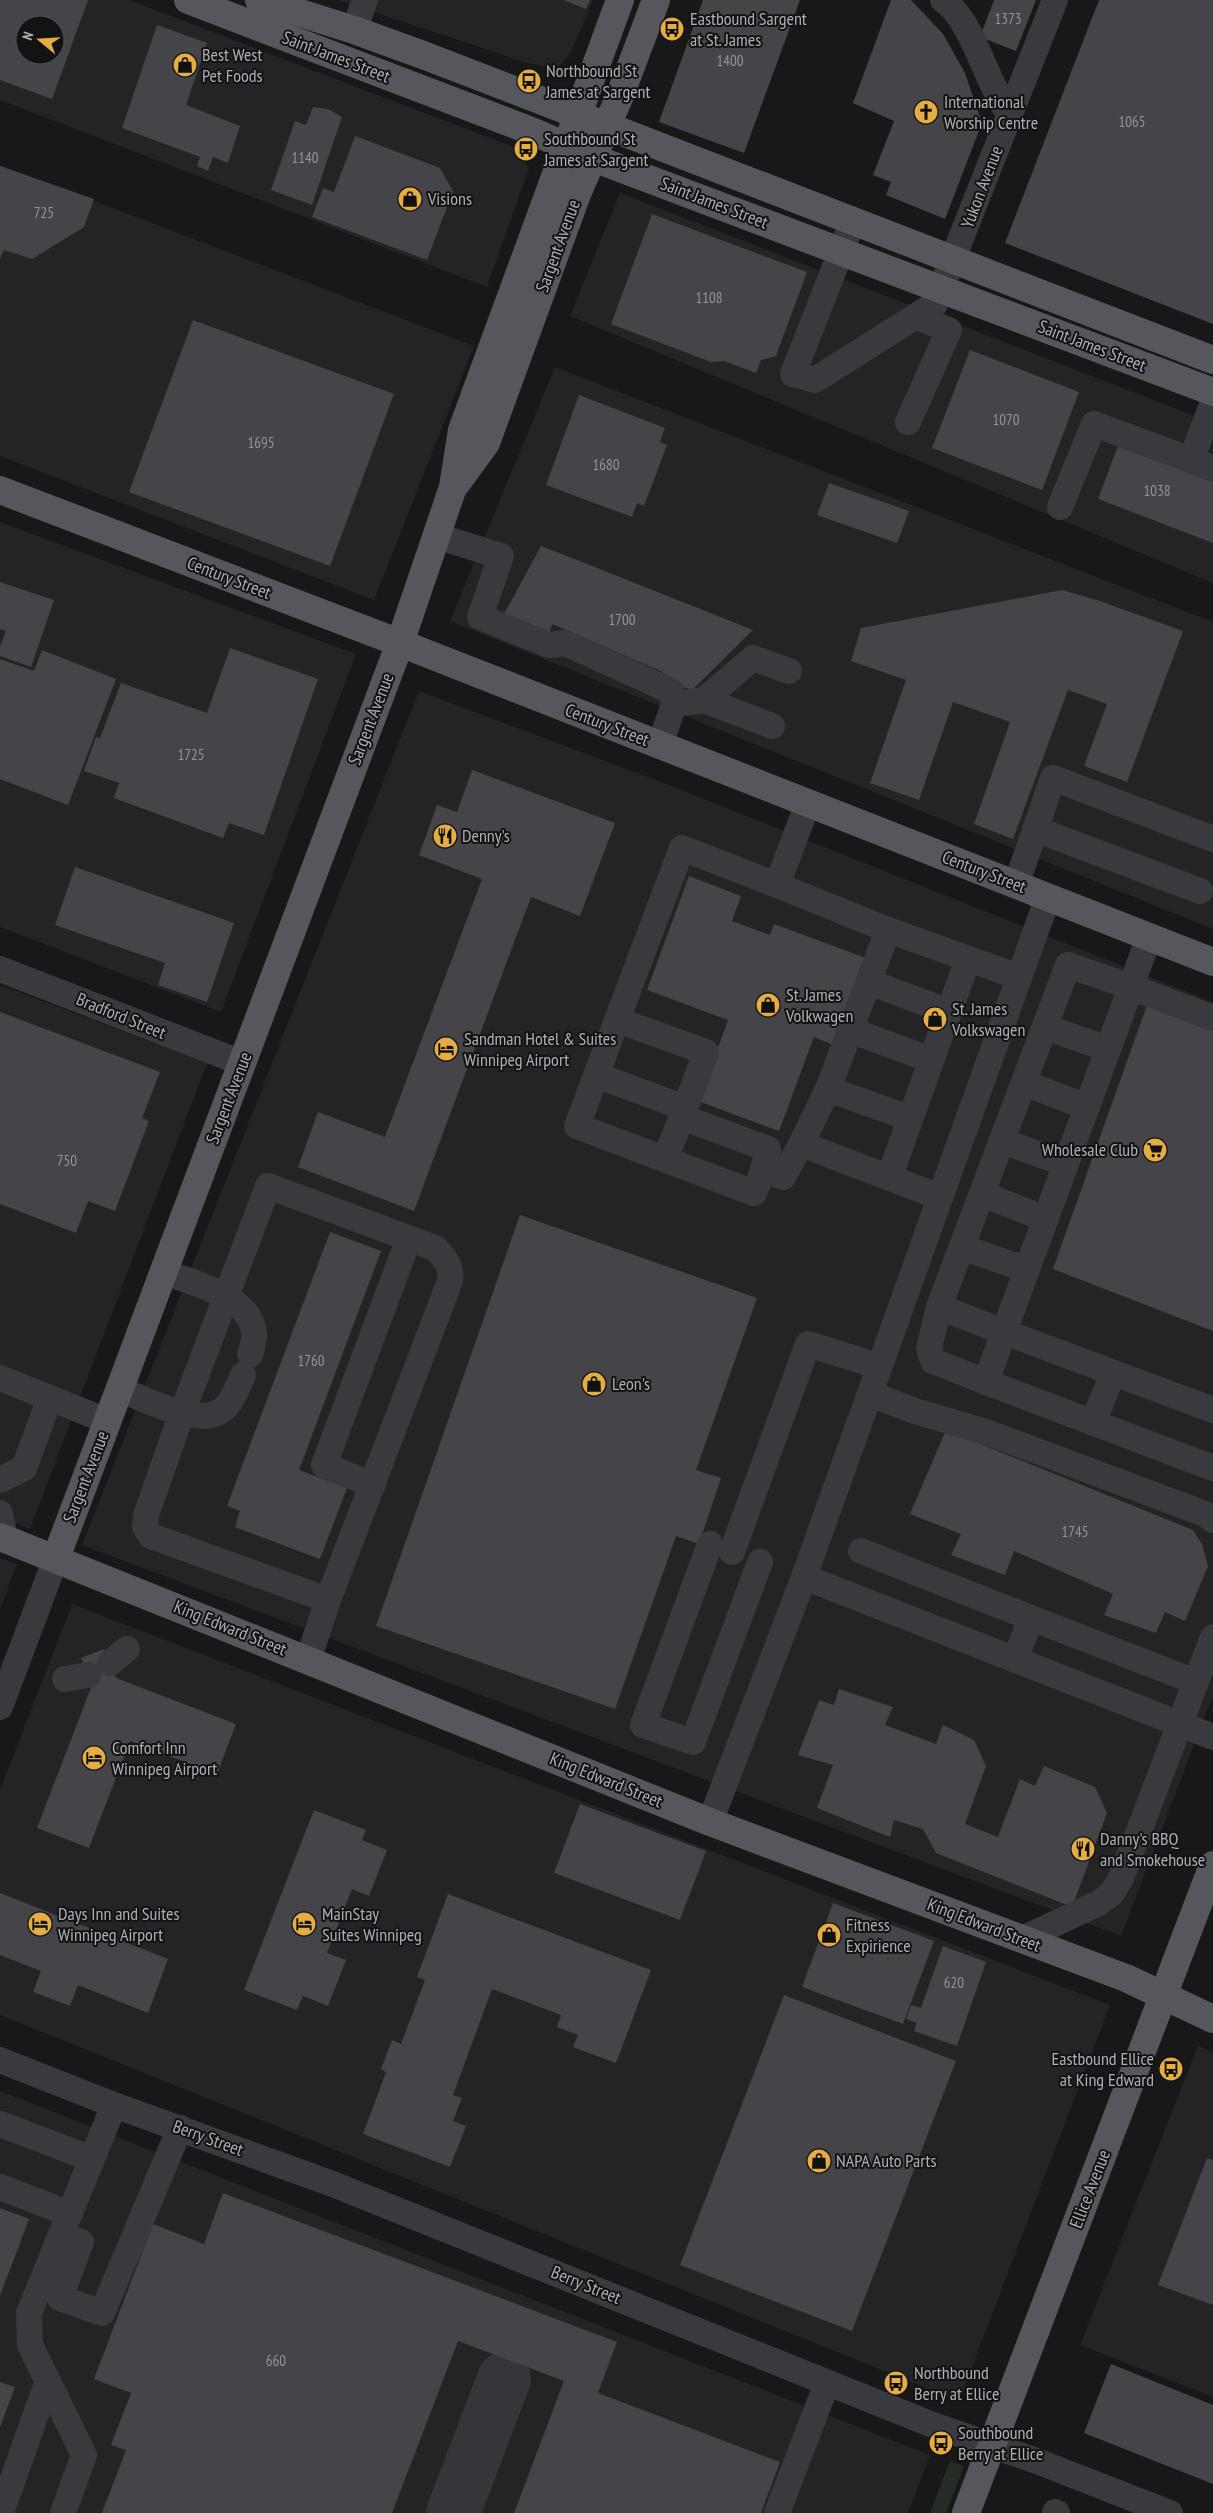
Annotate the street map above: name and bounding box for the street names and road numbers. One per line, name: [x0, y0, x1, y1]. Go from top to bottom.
street label: Saint James Street: [279, 25, 393, 88]
street label: Yukon Avenue: [955, 142, 1008, 231]
street label: Saint James Street: [657, 171, 771, 234]
street label: Sargent Avenue: [530, 196, 585, 295]
street label: Saint James Street: [1035, 314, 1149, 377]
street label: Century Street: [184, 551, 274, 604]
street label: Sargent Avenue: [342, 670, 399, 768]
street label: Century Street: [562, 698, 652, 751]
street label: Century Street: [939, 845, 1029, 898]
street label: Bradford Street: [73, 987, 169, 1044]
street label: Sargent Avenue: [200, 1049, 257, 1147]
street label: Sargent Avenue: [57, 1428, 114, 1526]
street label: King Edward Street: [171, 1595, 290, 1661]
street label: King Edward Street: [547, 1747, 666, 1813]
street label: King Edward Street: [924, 1892, 1044, 1957]
street label: Berry Street: [170, 2114, 246, 2161]
street label: Ellice Avenue: [1064, 2146, 1115, 2231]
street label: Berry Street: [548, 2260, 624, 2309]

